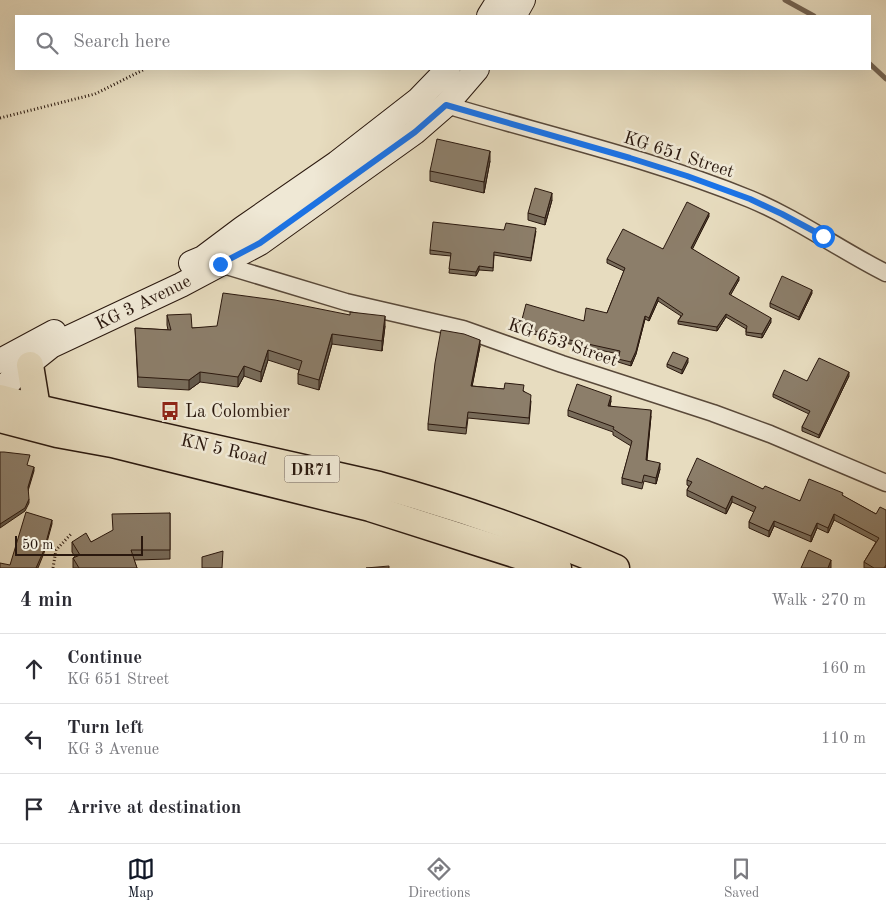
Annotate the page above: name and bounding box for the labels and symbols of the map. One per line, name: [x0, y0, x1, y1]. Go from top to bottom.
street label: KG 651 Street: [621, 129, 736, 181]
route start: [812, 225, 835, 248]
route end: [209, 253, 232, 276]
street label: KG 3 Avenue: [93, 272, 194, 334]
street label: KG 653 Street: [505, 316, 620, 370]
bus stop icon: La Colombier: [159, 400, 181, 422]
place label: La Colombier: [185, 403, 290, 421]
street label: KN 5 Road: [179, 431, 269, 469]
road number: DR71: [284, 456, 340, 482]
scale bar: [15, 533, 142, 556]

